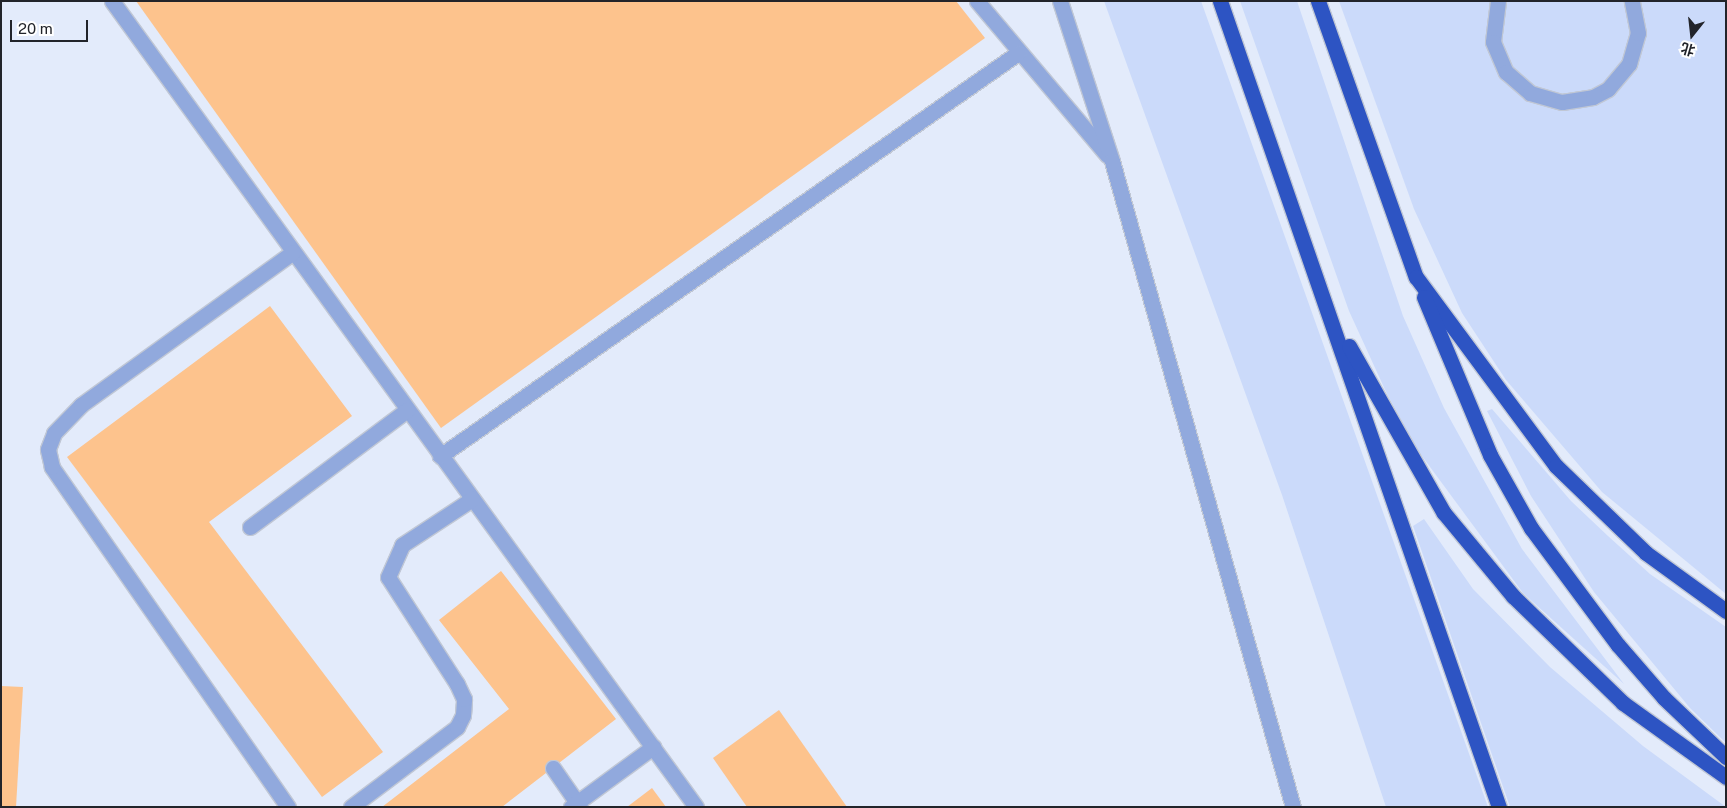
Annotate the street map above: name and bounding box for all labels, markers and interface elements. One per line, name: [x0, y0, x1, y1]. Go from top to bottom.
scale bar: [12, 10, 90, 42]
north arrow: [1667, 10, 1717, 60]
text: 20 m: [18, 20, 53, 37]
text: 北: [1679, 40, 1697, 59]

